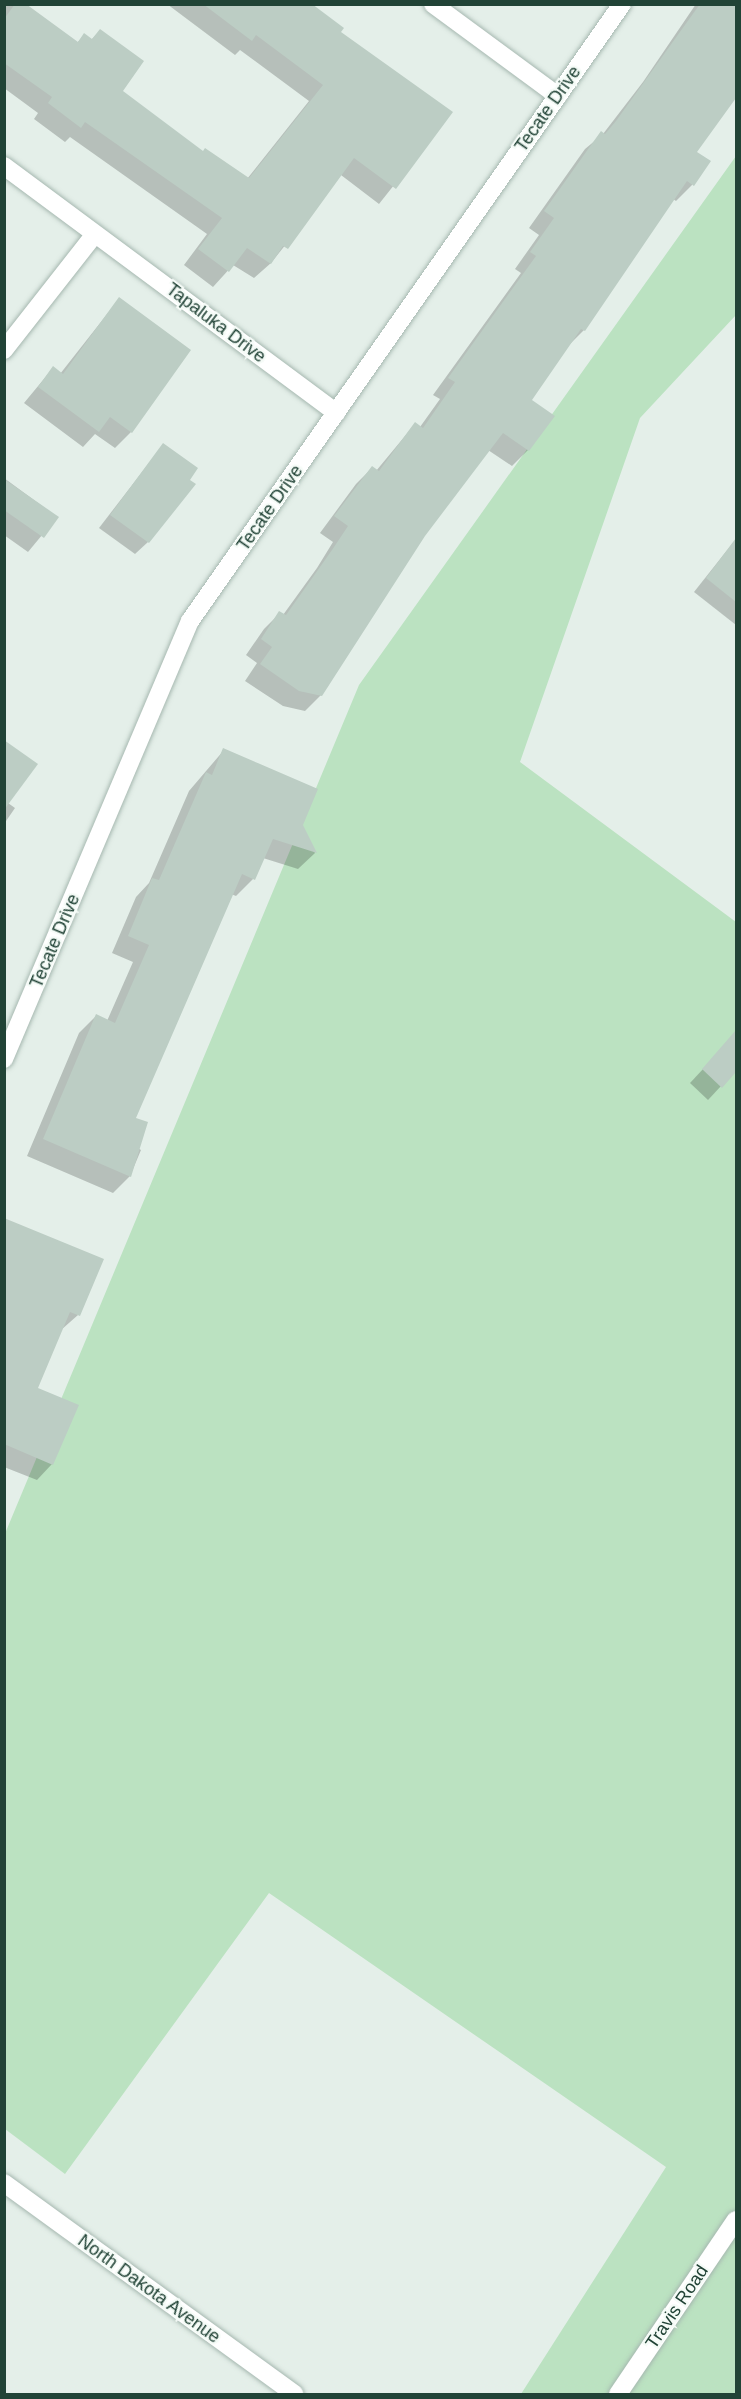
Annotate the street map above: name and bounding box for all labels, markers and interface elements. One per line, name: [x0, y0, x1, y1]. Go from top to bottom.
street label: Tecate Drive: [510, 62, 586, 156]
street label: Tapaluka Drive: [162, 279, 270, 367]
street label: Tecate Drive: [232, 461, 308, 555]
street label: Tecate Drive: [26, 891, 84, 991]
street label: North Dakota Avenue: [73, 2230, 225, 2348]
street label: Travis Road: [641, 2261, 713, 2353]

